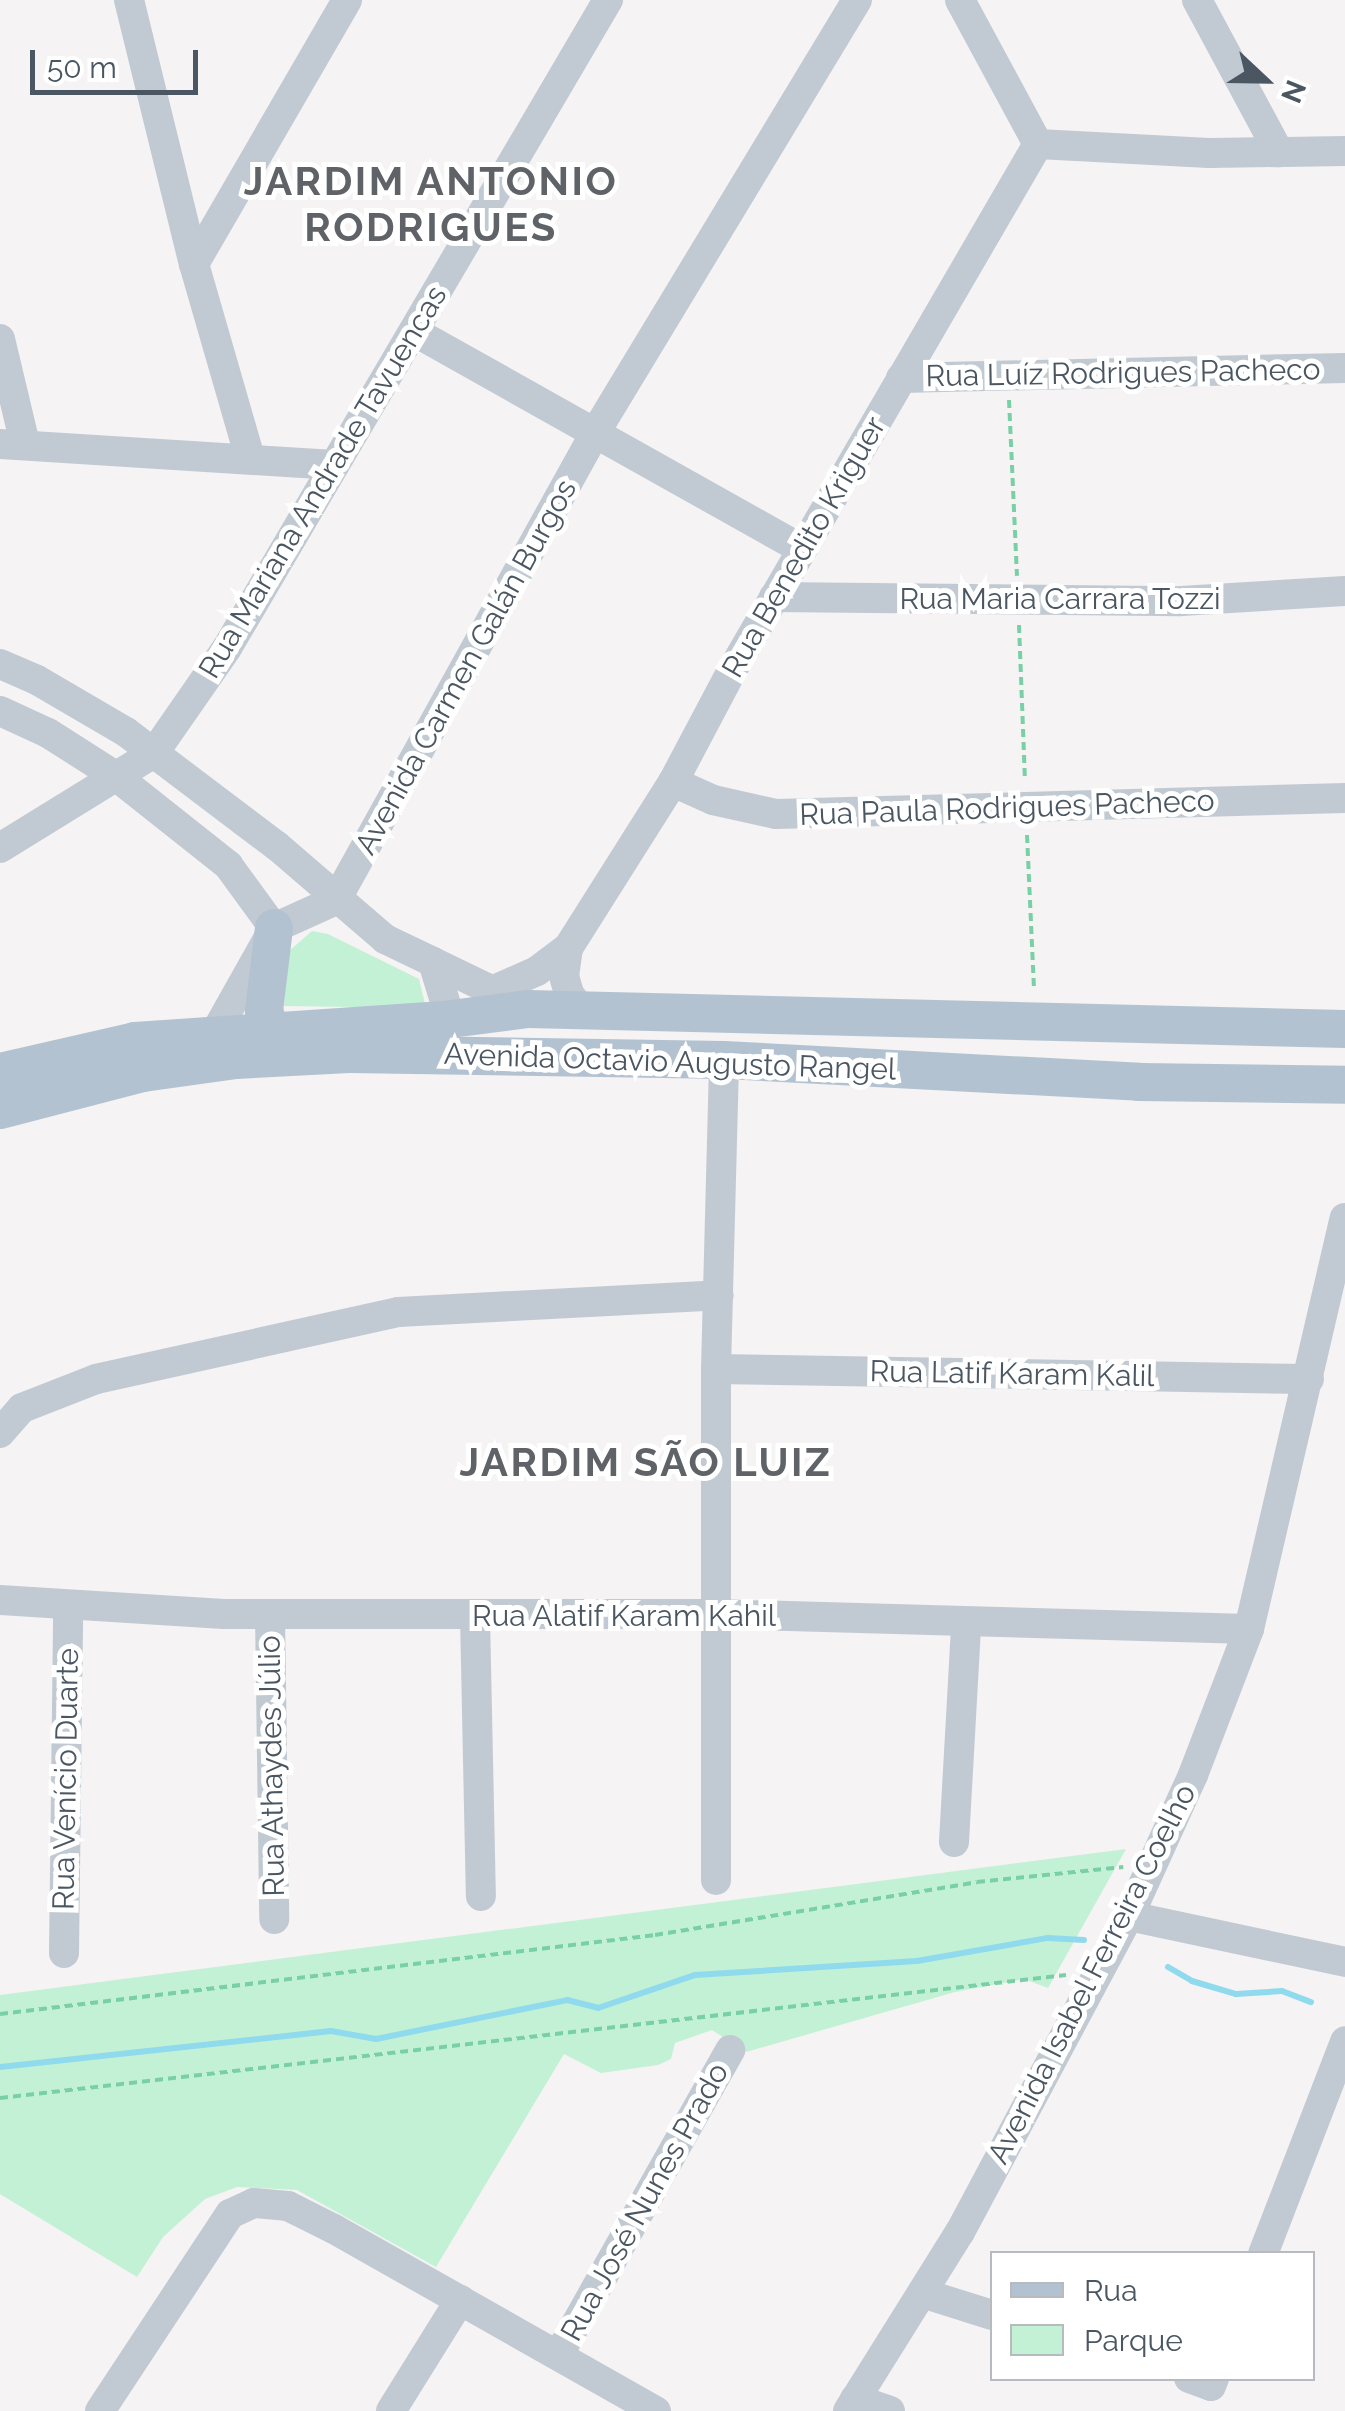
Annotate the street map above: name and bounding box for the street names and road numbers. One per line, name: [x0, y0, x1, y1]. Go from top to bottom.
street label: Rua Mariana Andrade Tavuencas: [191, 279, 455, 685]
street label: Rua Luíz Rodrigues Pacheco: [925, 352, 1321, 394]
street label: Rua Benedito Kriguer: [715, 410, 893, 684]
street label: Avenida Carmen Galán Burgos: [348, 473, 584, 861]
street label: Rua Maria Carrara Tozzi: [899, 581, 1221, 617]
street label: Rua Paula Rodrigues Pacheco: [799, 783, 1215, 833]
street label: Avenida Octavio Augusto Rangel: [443, 1036, 897, 1088]
street label: Rua Latif Karam Kalil: [869, 1354, 1155, 1394]
street label: Rua Alatif Karam Kahil: [471, 1598, 777, 1634]
street label: Rua Athaydes Júlio: [252, 1634, 292, 1898]
street label: Rua Venício Duarte: [46, 1647, 86, 1911]
street label: Avenida Isabel Ferreira Coelho: [980, 1778, 1204, 2170]
street label: Rua José Nunes Prado: [553, 2056, 737, 2348]

